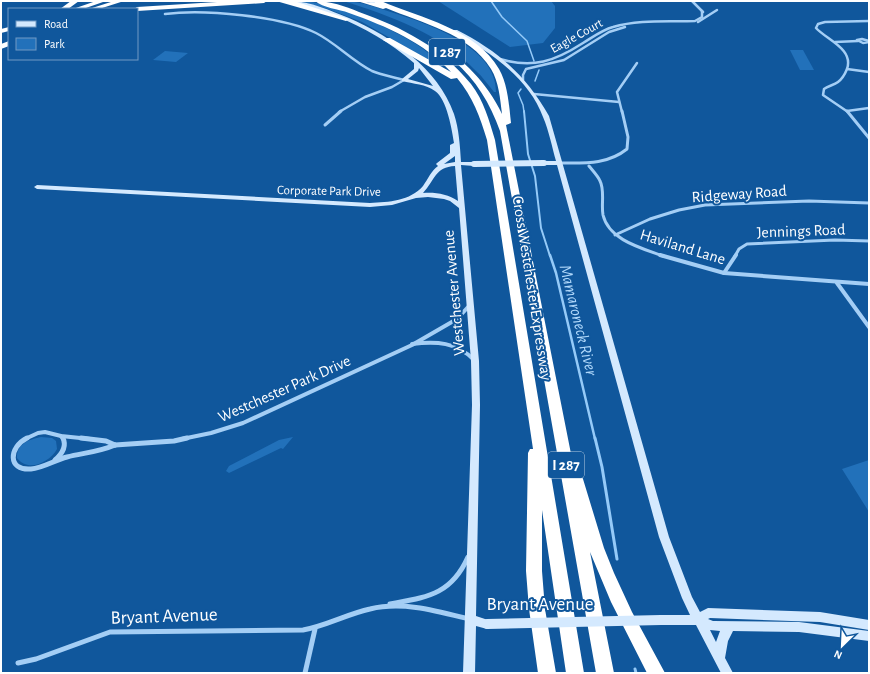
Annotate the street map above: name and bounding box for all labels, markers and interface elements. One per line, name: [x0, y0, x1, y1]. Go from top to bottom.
legend: [8, 8, 138, 60]
street label: Eagle Court: [548, 17, 605, 56]
text: Road: [44, 18, 68, 30]
text: Park: [44, 38, 65, 50]
road number: I 287: [429, 39, 465, 65]
street label: Ridgeway Road: [691, 183, 787, 206]
street label: Corporate Park Drive: [277, 184, 381, 199]
street label: Cross Westchester Expressway: [509, 195, 555, 382]
street label: Jennings Road: [756, 221, 846, 241]
street label: Haviland Lane: [638, 226, 727, 268]
street label: Westchester Avenue: [441, 229, 467, 356]
water label: Mamaroneck River: [557, 263, 601, 378]
street label: Westchester Park Drive: [216, 352, 353, 425]
road number: I 287: [548, 452, 584, 478]
street label: Bryant Avenue: [486, 595, 594, 614]
street label: Bryant Avenue: [110, 605, 218, 628]
north arrow: [822, 626, 862, 666]
text: N: [832, 648, 844, 661]

